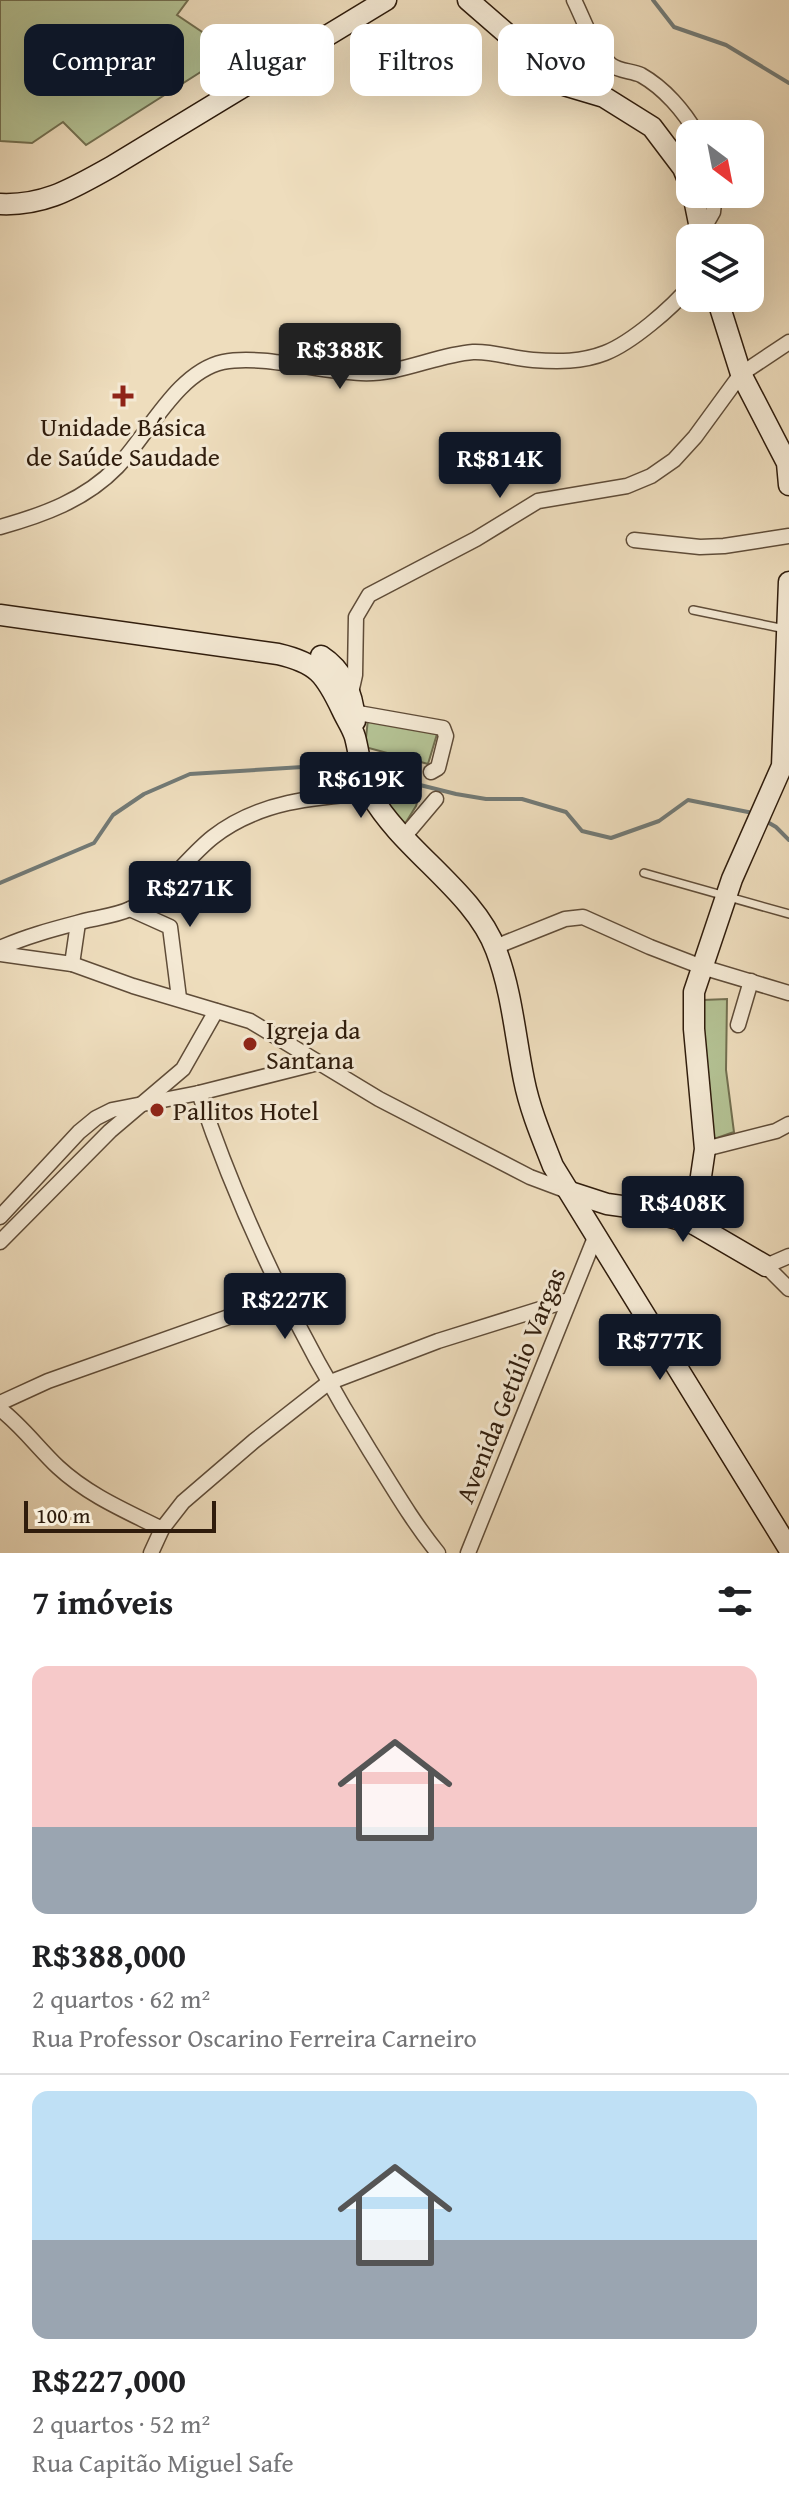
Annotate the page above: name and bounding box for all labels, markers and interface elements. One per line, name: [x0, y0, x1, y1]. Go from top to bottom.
chip: Comprar: [24, 24, 184, 96]
chip: Alugar: [200, 24, 334, 96]
chip: Filtros: [350, 24, 482, 96]
chip: Novo: [498, 24, 614, 96]
north arrow: [676, 120, 764, 208]
map controls: [676, 120, 764, 312]
button: layers: [676, 224, 764, 312]
pin: R$388K: [275, 323, 405, 391]
text: R$388K: [297, 329, 383, 368]
marker: Unidade Básica de Saúde Saudade: [112, 385, 134, 407]
place label: Unidade Básica de Saúde Saudade: [26, 407, 220, 476]
pin: R$814K: [435, 432, 565, 500]
text: R$814K: [457, 438, 543, 477]
pin: R$619K: [296, 752, 426, 820]
text: R$619K: [318, 758, 404, 797]
pin: R$271K: [125, 861, 255, 929]
text: R$271K: [147, 867, 233, 906]
place label: Igreja da Santana: [266, 1010, 361, 1079]
marker: Igreja da Santana: [241, 1035, 259, 1053]
place label: Pallitos Hotel: [173, 1091, 319, 1130]
marker: Pallitos Hotel: [148, 1101, 166, 1119]
pin: R$408K: [618, 1176, 748, 1244]
text: R$408K: [640, 1182, 726, 1221]
street label: Avenida Getúlio Vargas: [445, 1261, 575, 1509]
pin: R$227K: [220, 1273, 350, 1341]
text: R$227K: [242, 1279, 328, 1318]
pin: R$777K: [595, 1314, 725, 1382]
text: R$777K: [617, 1320, 703, 1359]
scale bar: [24, 1497, 216, 1533]
text: 100 m: [36, 1499, 91, 1531]
text: 7 imóveis: [32, 1577, 173, 1626]
icon: filters: [713, 1579, 757, 1623]
icon: home: [323, 1718, 467, 1862]
text: R$388,000: [32, 1930, 186, 1979]
text: 2 quartos · 62 m²: [32, 1979, 210, 2018]
text: Rua Professor Oscarino Ferreira Carneiro: [32, 2018, 477, 2057]
icon: home: [323, 2143, 467, 2287]
text: R$227,000: [32, 2355, 186, 2404]
text: 2 quartos · 52 m²: [32, 2404, 210, 2443]
text: Rua Capitão Miguel Safe: [32, 2443, 294, 2482]

